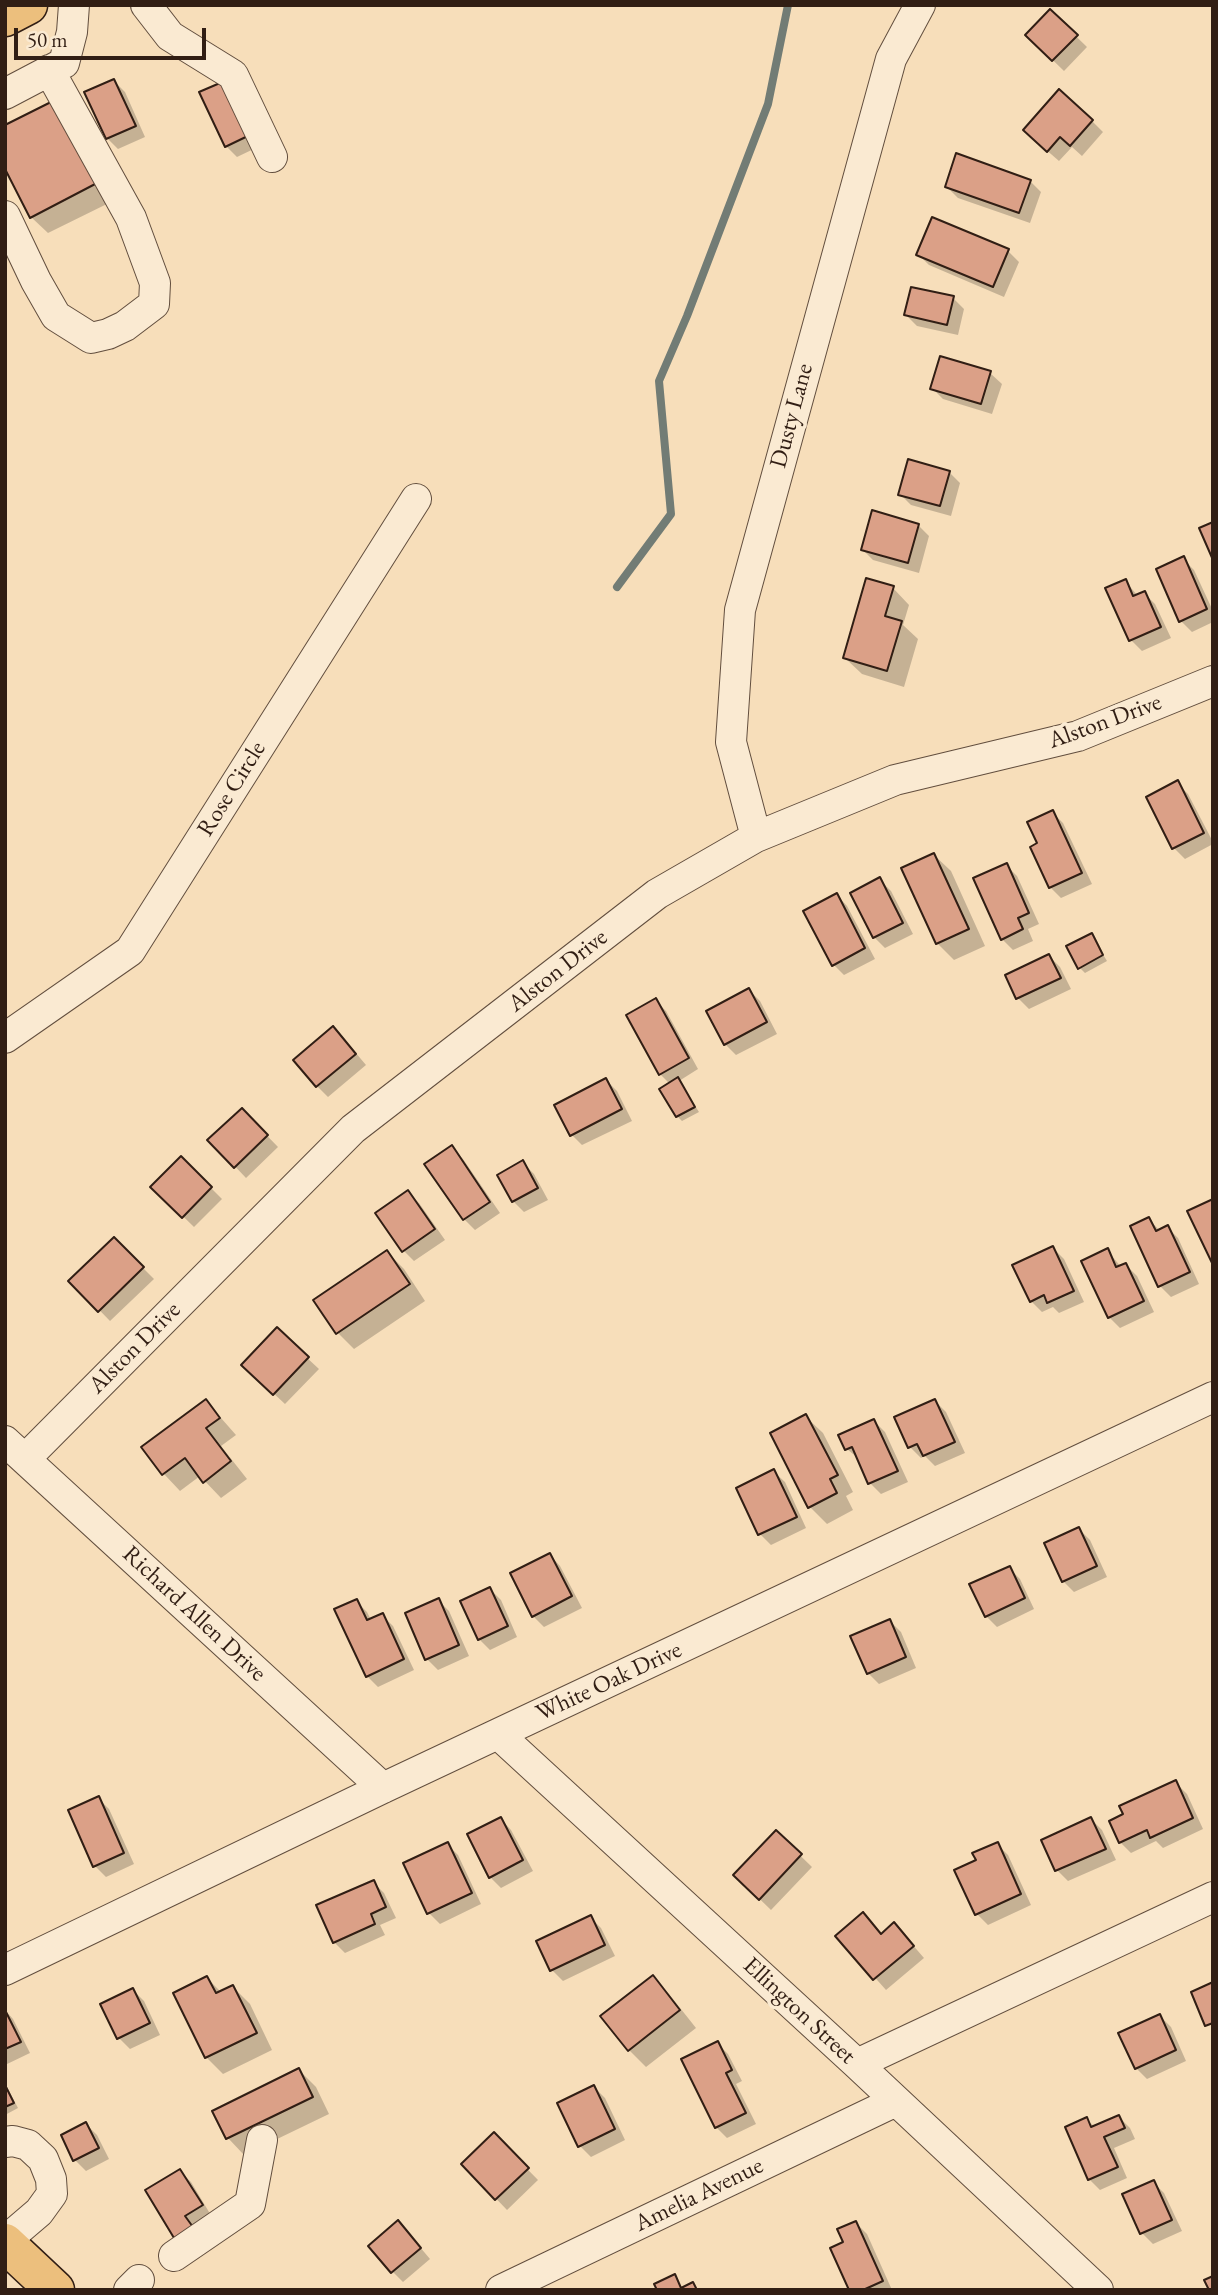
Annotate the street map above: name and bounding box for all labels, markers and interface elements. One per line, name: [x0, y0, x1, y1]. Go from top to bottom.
scale bar: [18, 14, 210, 58]
text: 50 m: [27, 26, 68, 53]
street label: Dusty Lane: [764, 361, 820, 471]
street label: Alston Drive: [1045, 688, 1165, 756]
street label: Rose Circle: [192, 736, 272, 842]
street label: Alston Drive: [503, 923, 613, 1019]
street label: Alston Drive: [83, 1296, 187, 1400]
street label: Richard Allen Drive: [116, 1540, 272, 1688]
street label: White Oak Drive: [532, 1636, 686, 1728]
street label: Ellington Street: [737, 1951, 861, 2071]
street label: Amelia Avenue: [630, 2151, 768, 2239]

